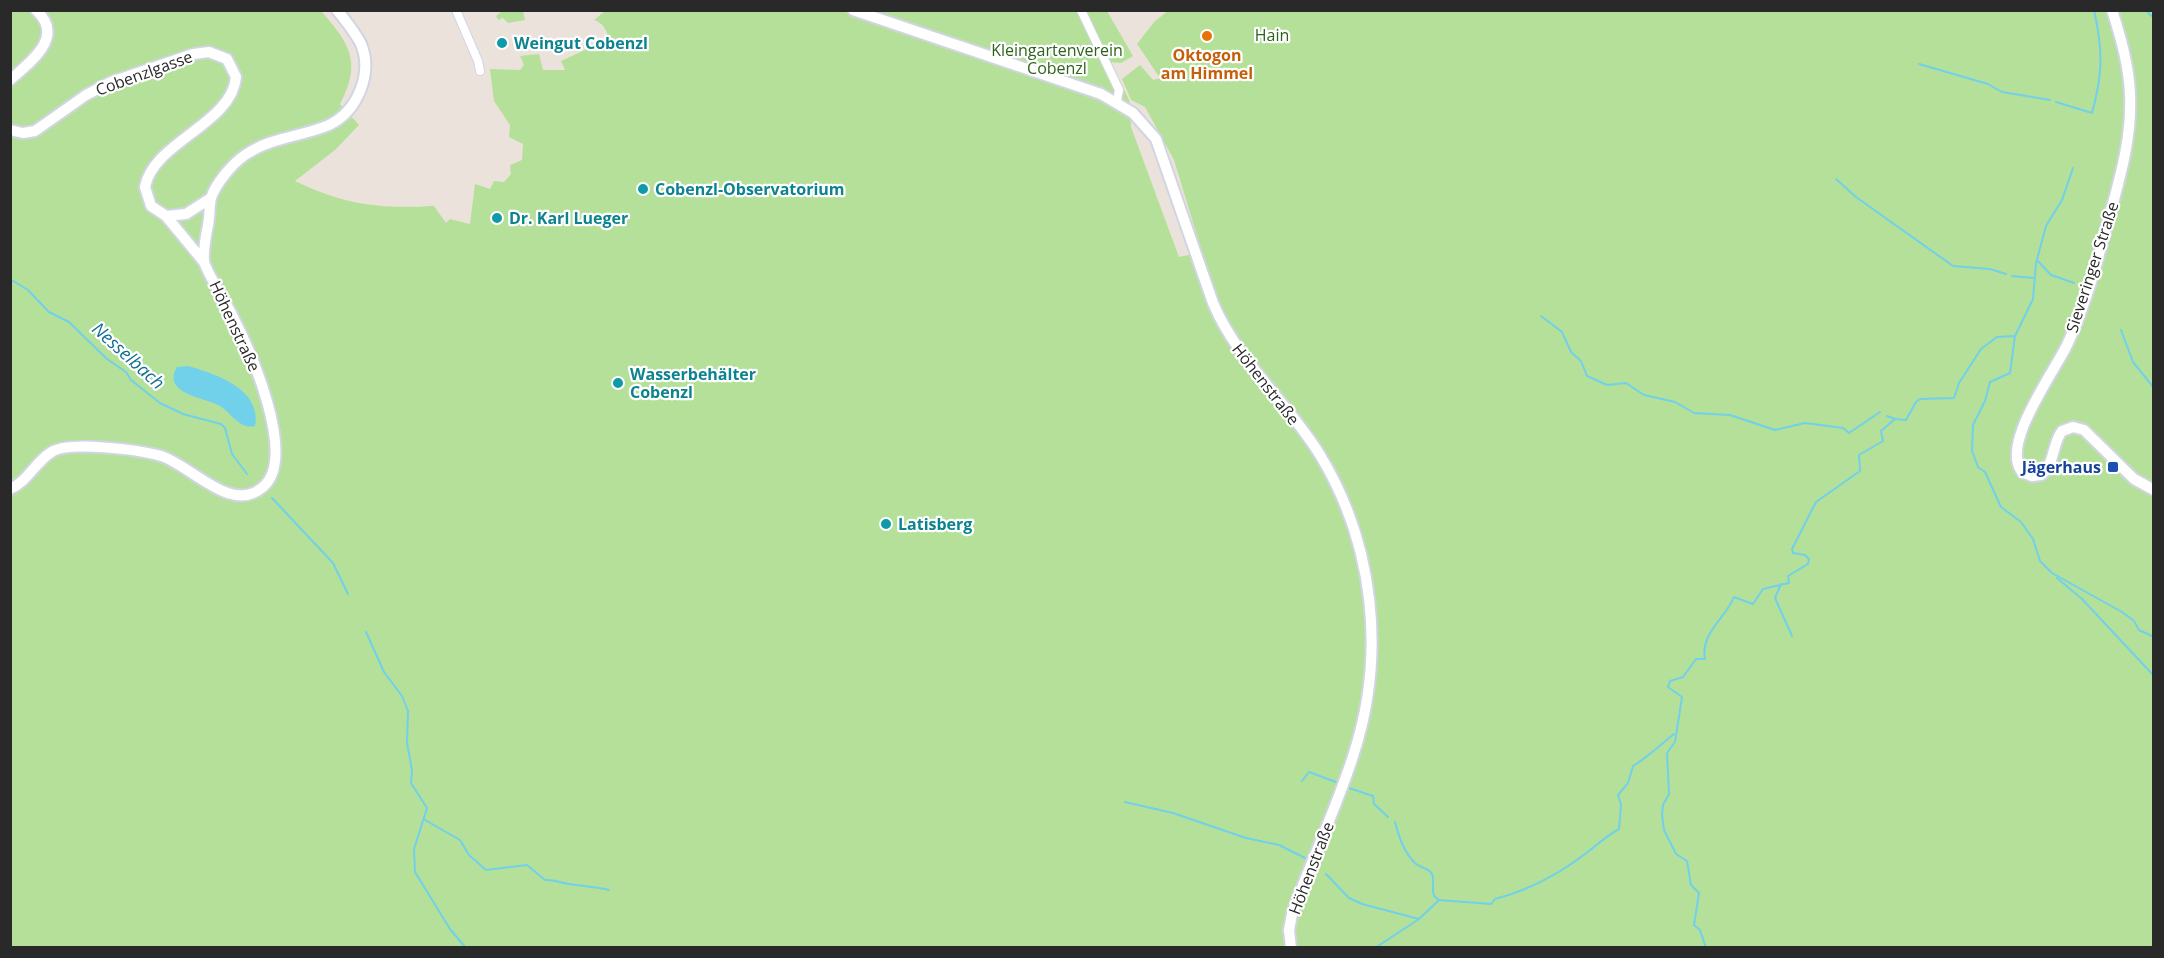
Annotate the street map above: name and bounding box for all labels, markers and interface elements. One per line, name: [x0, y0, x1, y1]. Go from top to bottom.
park label: Hain: [1255, 24, 1289, 46]
marker: Oktogon am Himmel: [1200, 29, 1214, 43]
place label: Weingut Cobenzl: [514, 32, 648, 54]
marker: Weingut Cobenzl: [495, 36, 509, 50]
park label: Kleingartenverein Cobenzl: [991, 39, 1123, 79]
place label: Oktogon am Himmel: [1161, 44, 1253, 84]
street label: Cobenzlgasse: [92, 45, 196, 101]
place label: Cobenzl-Observatorium: [655, 178, 845, 200]
marker: Cobenzl-Observatorium: [636, 182, 650, 196]
street label: Sieveringer Straße: [2060, 199, 2124, 335]
place label: Dr. Karl Lueger: [509, 207, 628, 229]
marker: Dr. Karl Lueger: [490, 211, 504, 225]
street label: Höhenstraße: [204, 277, 266, 375]
water label: Nesselbach: [87, 316, 170, 394]
street label: Höhenstraße: [1227, 339, 1305, 429]
place label: Wasserbehälter Cobenzl: [630, 363, 756, 403]
marker: Wasserbehälter Cobenzl: [611, 376, 625, 390]
place label: Jägerhaus: [2020, 456, 2101, 478]
marker: Jägerhaus: [2106, 460, 2120, 474]
place label: Latisberg: [898, 513, 972, 535]
marker: Latisberg: [879, 517, 893, 531]
street label: Höhenstraße: [1283, 818, 1339, 918]

